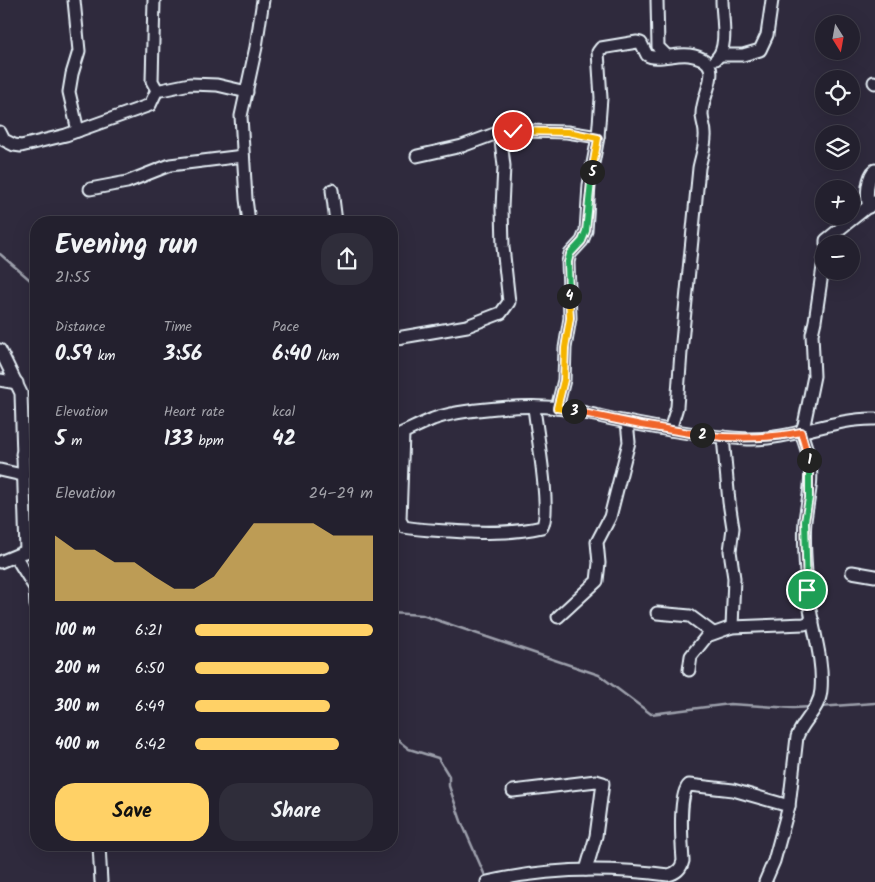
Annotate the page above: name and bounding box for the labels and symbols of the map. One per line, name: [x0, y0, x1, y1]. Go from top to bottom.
north arrow: [815, 15, 860, 60]
pin: [492, 110, 534, 152]
pin: 5: [580, 160, 604, 184]
pin: 4: [556, 284, 582, 308]
pin: 3: [562, 398, 586, 424]
pin: 2: [690, 422, 714, 448]
pin: 1: [796, 448, 822, 472]
pin: [786, 569, 828, 611]

